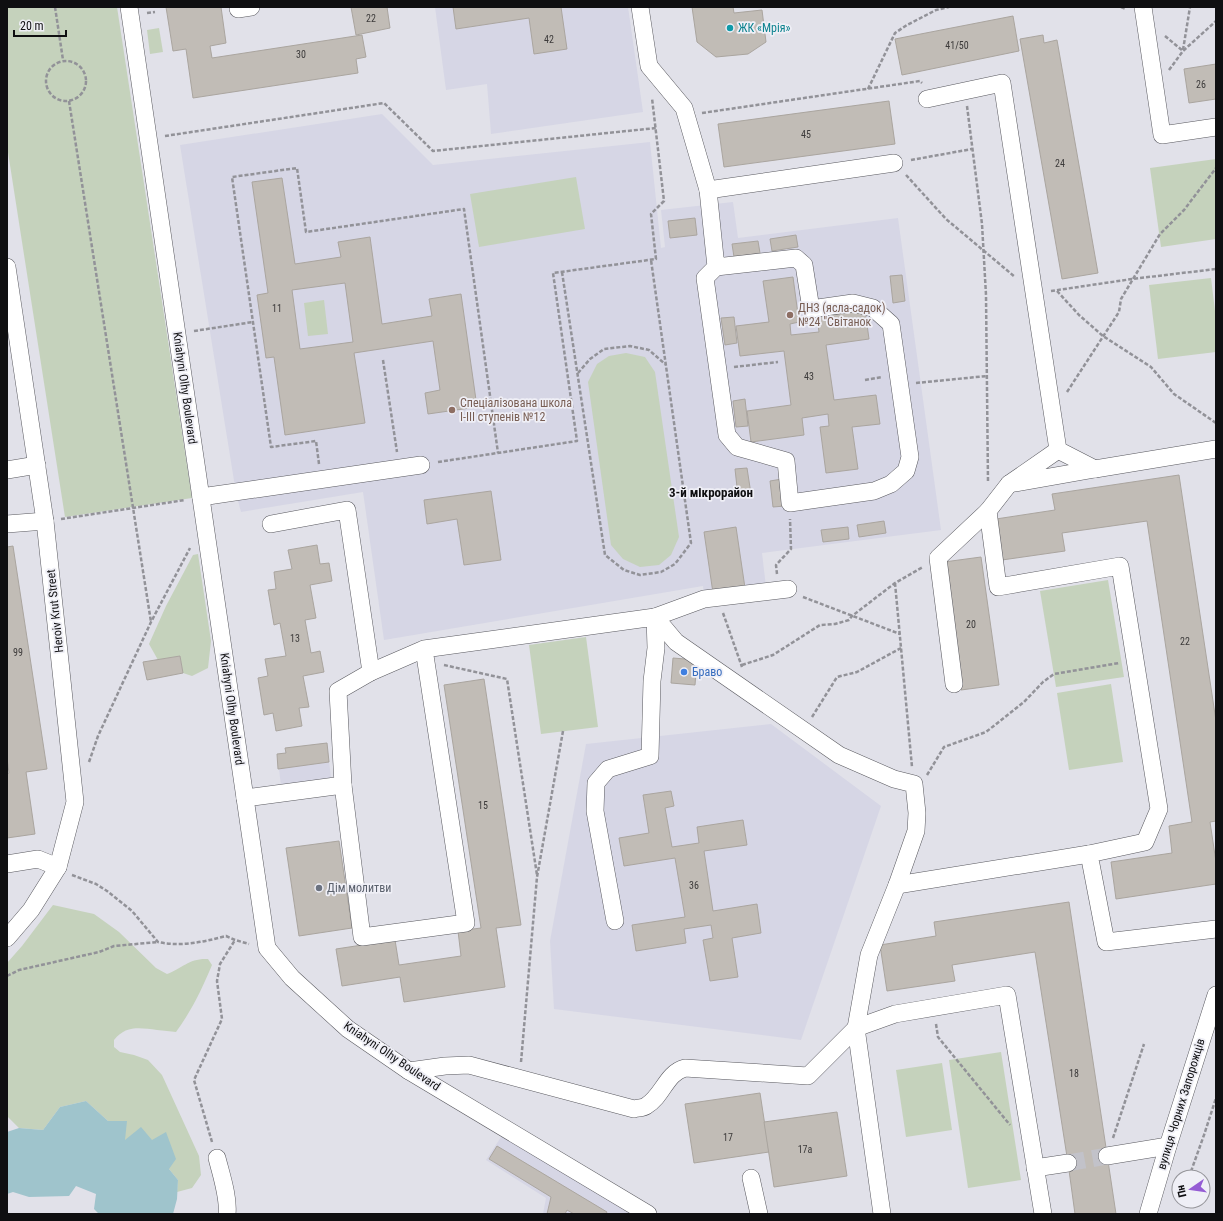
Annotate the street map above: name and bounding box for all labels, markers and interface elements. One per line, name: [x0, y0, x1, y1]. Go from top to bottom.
scale bar: [14, 12, 66, 38]
house number: 22: [366, 13, 376, 24]
text: 20 m: [20, 19, 44, 33]
place label: ЖК «Мрія»: [738, 21, 791, 35]
marker: ЖК «Мрія»: [725, 23, 735, 33]
house number: 42: [544, 34, 554, 45]
house number: 41/50: [945, 40, 969, 51]
house number: 30: [296, 49, 306, 60]
house number: 26: [1196, 79, 1206, 90]
house number: 45: [801, 129, 811, 140]
house number: 24: [1055, 158, 1065, 169]
place label: ДНЗ (ясла-садок) №24 "Світанок: [798, 301, 886, 329]
house number: 11: [272, 303, 282, 314]
marker: ДНЗ (ясла-садок) №24 "Світанок: [785, 310, 795, 320]
street label: Kniahyni Olhy Boulevard: [170, 331, 200, 445]
house number: 43: [804, 371, 814, 382]
place label: Спеціалізована школа І-ІІІ ступенів №12: [460, 396, 572, 424]
marker: Спеціалізована школа І-ІІІ ступенів №12: [447, 405, 457, 415]
district label: 3-й мікрорайон: [669, 485, 753, 500]
street label: Heroiv Krut Street: [44, 568, 66, 653]
house number: 20: [966, 619, 976, 630]
house number: 13: [290, 633, 300, 644]
house number: 22: [1180, 636, 1190, 647]
house number: 99: [13, 647, 23, 658]
street label: Kniahyni Olhy Boulevard: [217, 652, 247, 766]
place label: Браво: [692, 665, 722, 679]
marker: Браво: [679, 667, 689, 677]
house number: 15: [478, 800, 488, 811]
house number: 36: [689, 880, 699, 891]
place label: Дім молитви: [327, 881, 391, 895]
marker: Дім молитви: [314, 883, 324, 893]
street label: Kniahyni Olhy Boulevard: [341, 1019, 443, 1094]
street label: вулиця Чорних Запорожців: [1154, 1037, 1208, 1171]
house number: 18: [1069, 1068, 1079, 1079]
house number: 17: [723, 1132, 733, 1143]
house number: 17а: [798, 1144, 813, 1155]
north arrow: [1171, 1169, 1211, 1209]
text: Пн: [1174, 1184, 1189, 1199]

